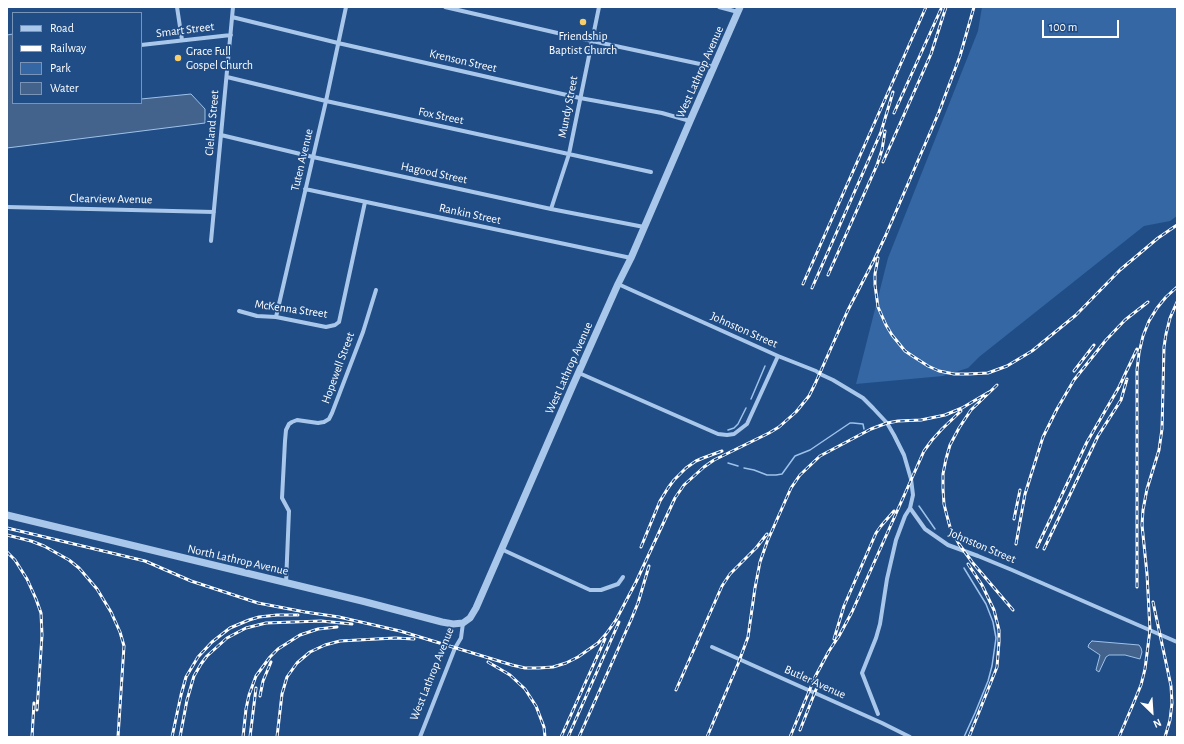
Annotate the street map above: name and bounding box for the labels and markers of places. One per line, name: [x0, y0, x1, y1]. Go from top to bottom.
marker: Friendship Baptist Church: [578, 17, 588, 27]
place label: Friendship Baptist Church: [549, 29, 617, 57]
place label: Grace Full Gospel Church: [186, 44, 253, 72]
marker: Grace Full Gospel Church: [173, 53, 183, 63]

